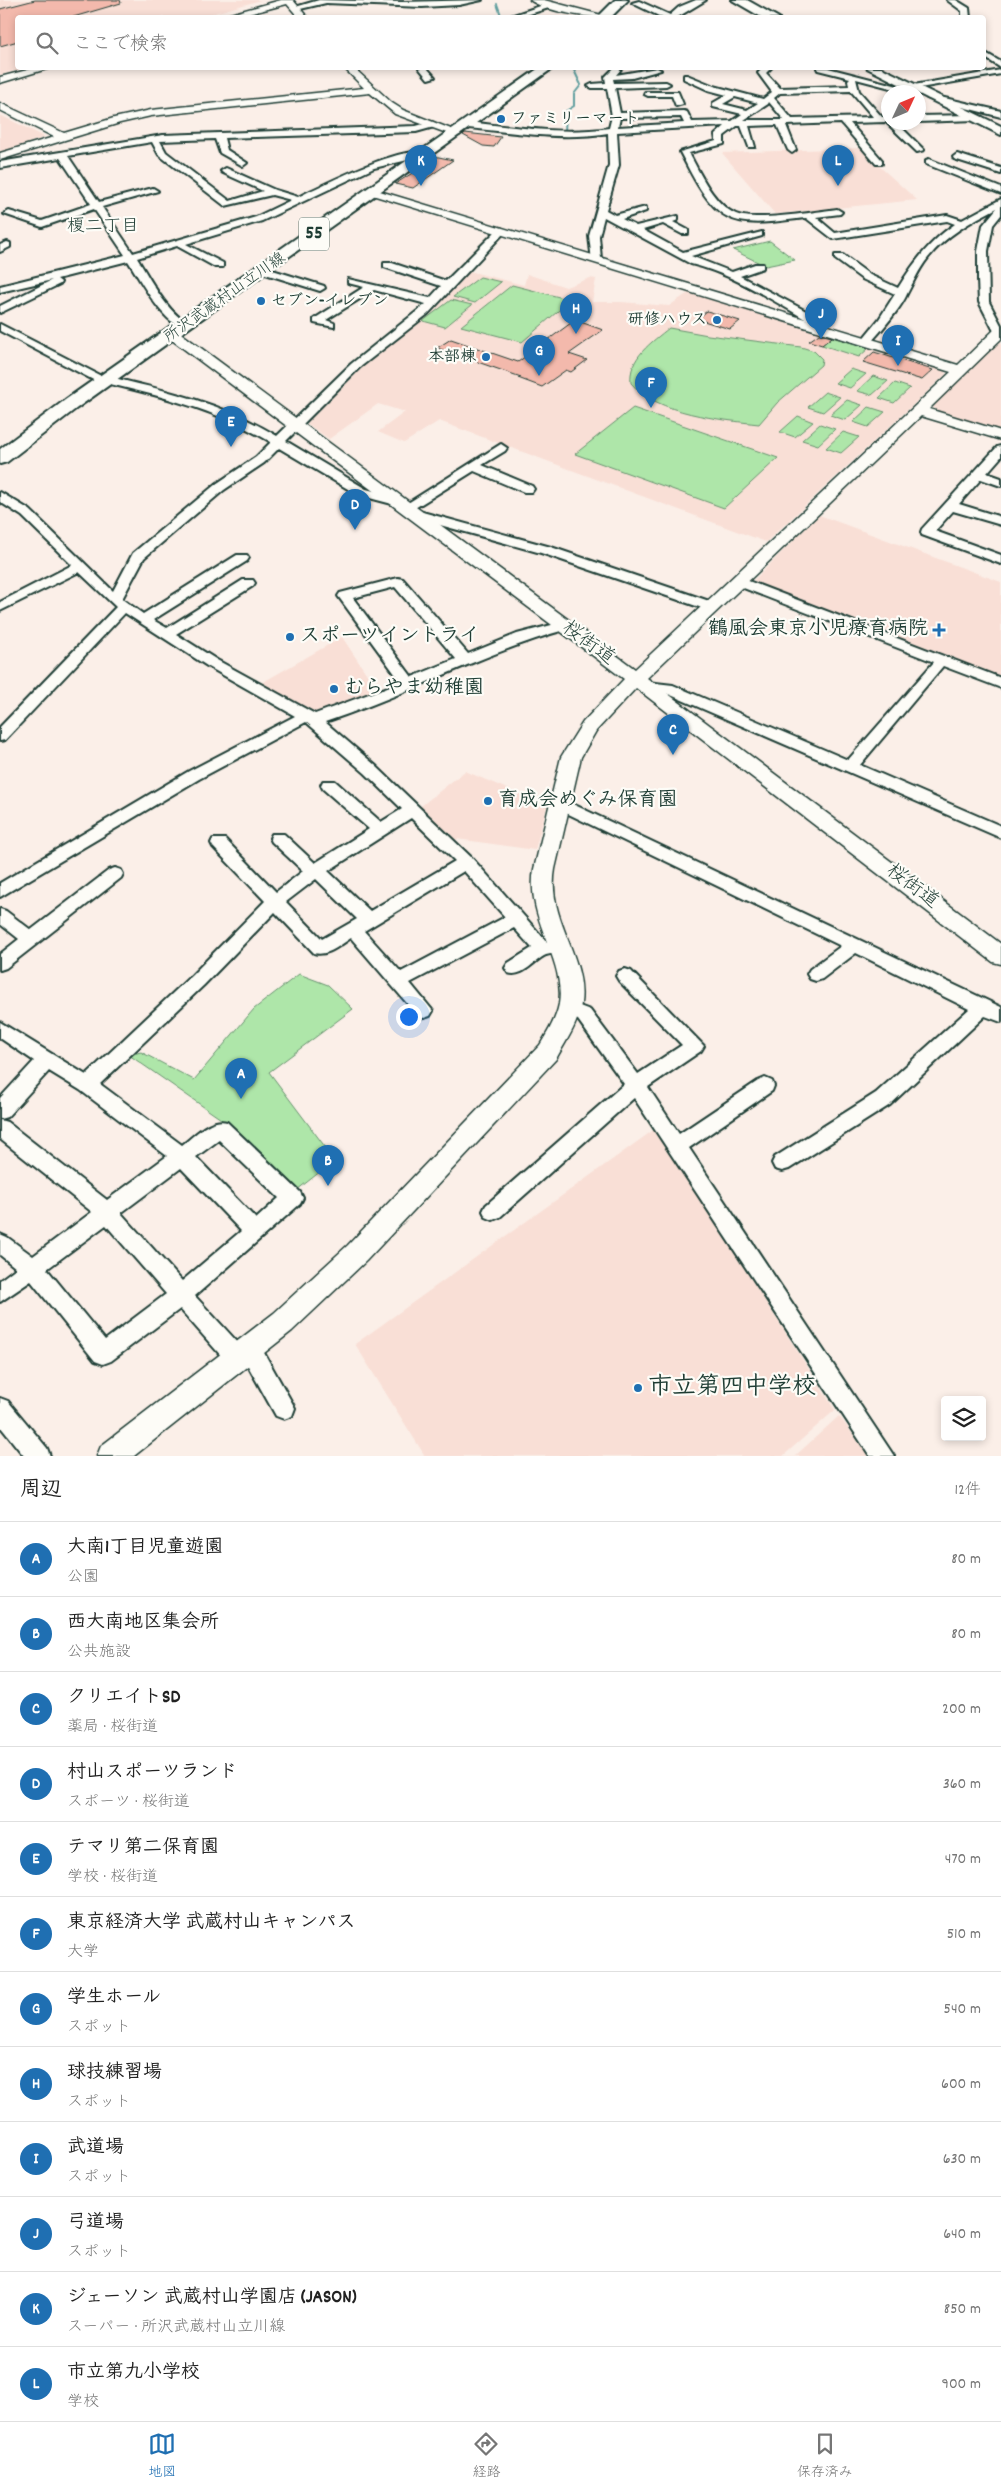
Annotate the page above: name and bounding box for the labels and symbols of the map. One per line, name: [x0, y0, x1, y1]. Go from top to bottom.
north arrow: [881, 85, 926, 130]
place label: ファミリーマート: [511, 108, 640, 131]
marker: ファミリーマート: [495, 113, 507, 125]
pin: K: [405, 145, 437, 186]
pin: L: [822, 145, 854, 186]
district label: 榎二丁目: [67, 215, 139, 240]
road number: 55: [299, 218, 329, 250]
street label: 所沢武蔵村山立川線: [159, 247, 291, 349]
place label: セブン-イレブン: [271, 290, 388, 313]
pin: H: [560, 293, 592, 334]
marker: セブン-イレブン: [255, 295, 267, 307]
pin: J: [805, 298, 837, 339]
place label: 研修ハウス: [628, 309, 707, 332]
marker: 研修ハウス: [711, 314, 723, 326]
pin: I: [882, 325, 914, 366]
pin: G: [523, 335, 555, 376]
place label: 本部棟: [428, 346, 477, 369]
marker: 本部棟: [480, 351, 492, 363]
pin: F: [635, 367, 667, 408]
pin: E: [215, 406, 247, 447]
pin: D: [339, 489, 371, 530]
street label: 桜街道: [556, 615, 620, 673]
place label: 鶴風会東京小児療育病院: [708, 616, 928, 644]
place label: スポーツイントライ: [300, 623, 479, 651]
marker: 鶴風会東京小児療育病院: [932, 623, 946, 637]
marker: スポーツイントライ: [284, 631, 296, 643]
place label: むらやま幼稚園: [344, 675, 484, 703]
marker: むらやま幼稚園: [328, 683, 340, 695]
pin: C: [657, 714, 689, 755]
place label: 育成会めぐみ保育園: [498, 787, 678, 815]
marker: 育成会めぐみ保育園: [482, 795, 494, 807]
street label: 桜街道: [880, 858, 944, 916]
your location: [396, 1004, 422, 1030]
pin: A: [225, 1058, 257, 1099]
pin: B: [312, 1145, 344, 1186]
place label: 市立第四中学校: [648, 1371, 816, 1405]
marker: 市立第四中学校: [632, 1382, 644, 1394]

